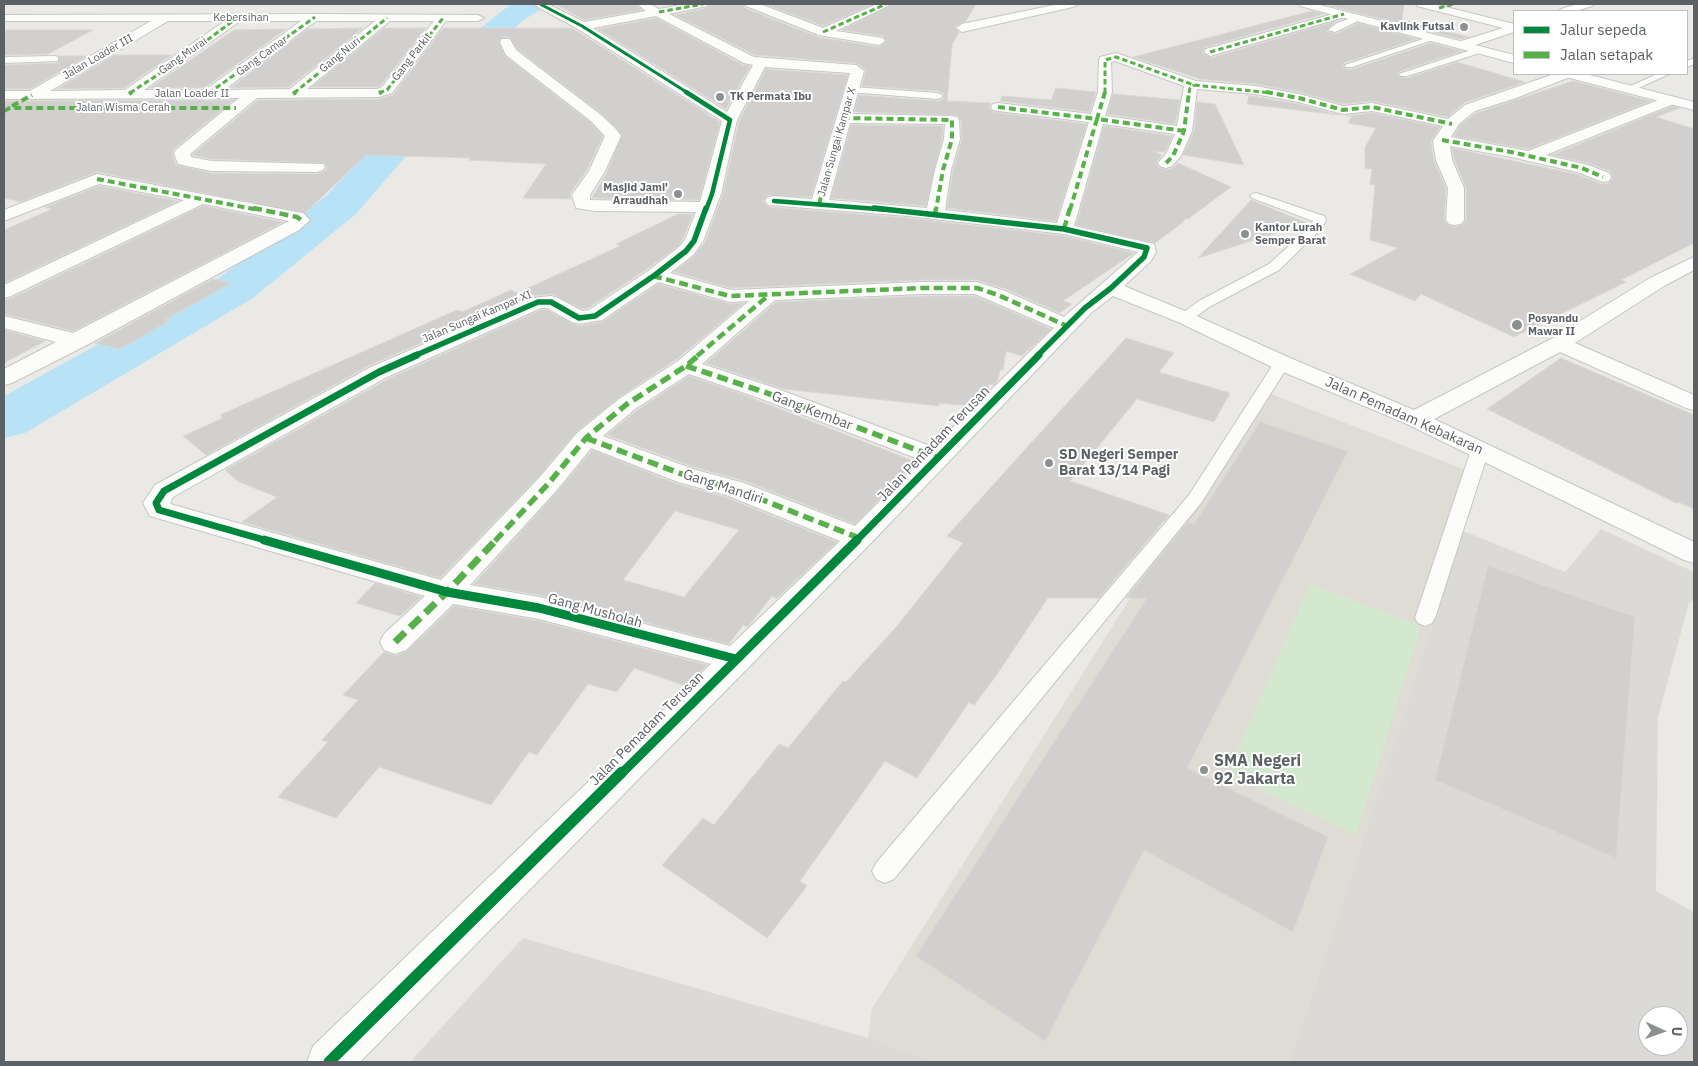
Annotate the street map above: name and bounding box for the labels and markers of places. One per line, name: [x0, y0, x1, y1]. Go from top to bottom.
place label: Kavlink Futsal: [1380, 20, 1454, 34]
marker: Kavlink Futsal: [1458, 21, 1470, 33]
place label: TK Permata Ibu: [730, 90, 811, 104]
marker: TK Permata Ibu: [714, 91, 726, 103]
place label: Masjid Jami' Arraudhah: [603, 181, 668, 207]
marker: Masjid Jami' Arraudhah: [672, 188, 684, 200]
place label: Kantor Lurah Semper Barat: [1255, 221, 1326, 247]
marker: Kantor Lurah Semper Barat: [1239, 228, 1251, 240]
place label: Posyandu Mawar II: [1528, 312, 1578, 338]
marker: Posyandu Mawar II: [1510, 318, 1524, 332]
place label: SD Negeri Semper Barat 13/14 Pagi: [1059, 447, 1178, 480]
marker: SD Negeri Semper Barat 13/14 Pagi: [1043, 457, 1055, 469]
place label: SMA Negeri 92 Jakarta: [1214, 751, 1301, 789]
marker: SMA Negeri 92 Jakarta: [1198, 764, 1210, 776]

